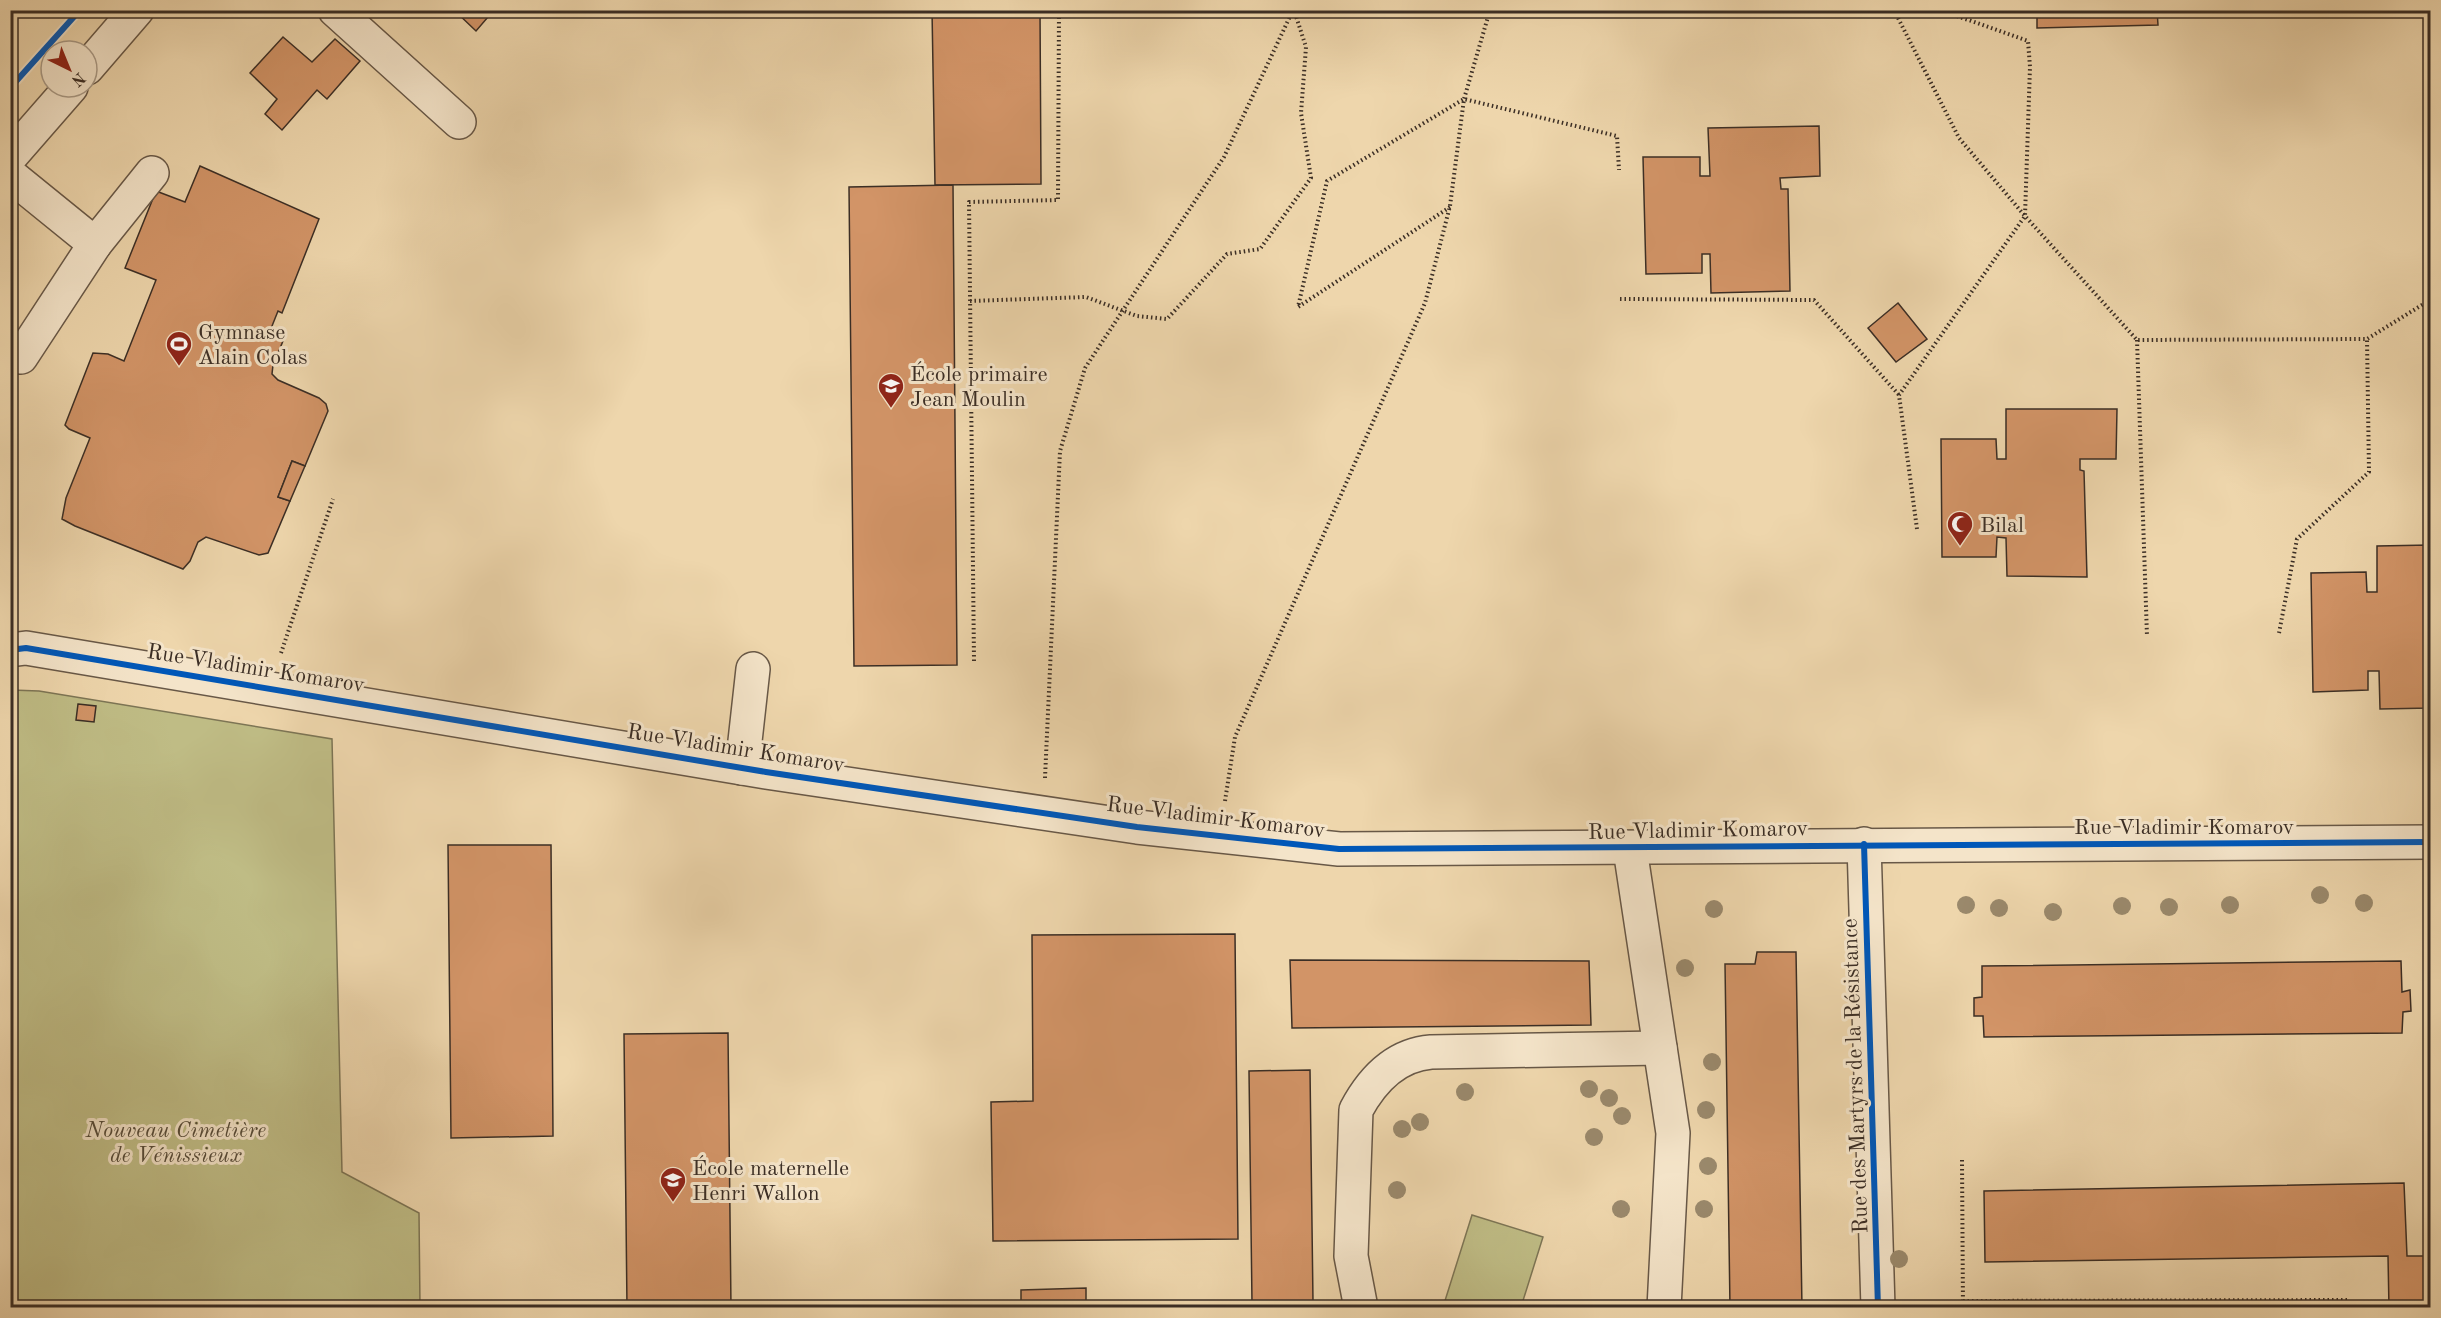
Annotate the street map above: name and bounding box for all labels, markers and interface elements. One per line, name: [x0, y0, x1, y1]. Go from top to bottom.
north arrow: [39, 39, 99, 99]
text: N: [67, 68, 88, 89]
place label: Gymnase Alain Colas: [198, 322, 308, 369]
sports icon: Gymnase Alain Colas: [164, 329, 194, 367]
place label: École primaire Jean Moulin: [910, 361, 1048, 411]
school or university icon: École primaire Jean Moulin: [876, 371, 906, 409]
mosque icon: Bilal: [1945, 509, 1975, 547]
place label: Bilal: [1980, 515, 2024, 537]
street label: Rue Vladimir Komarov: [145, 641, 366, 697]
street label: Rue Vladimir Komarov: [625, 721, 846, 777]
street label: Rue Vladimir Komarov: [1105, 794, 1327, 842]
street label: Rue Vladimir Komarov: [2074, 817, 2294, 839]
street label: Rue Vladimir Komarov: [1588, 818, 1809, 844]
street label: Rue des Martyrs de la Résistance: [1840, 918, 1872, 1234]
park label: Nouveau Cimetière de Vénissieux: [85, 1120, 266, 1167]
place label: École maternelle Henri Wallon: [692, 1155, 849, 1205]
school or university icon: École maternelle Henri Wallon: [658, 1165, 688, 1203]

